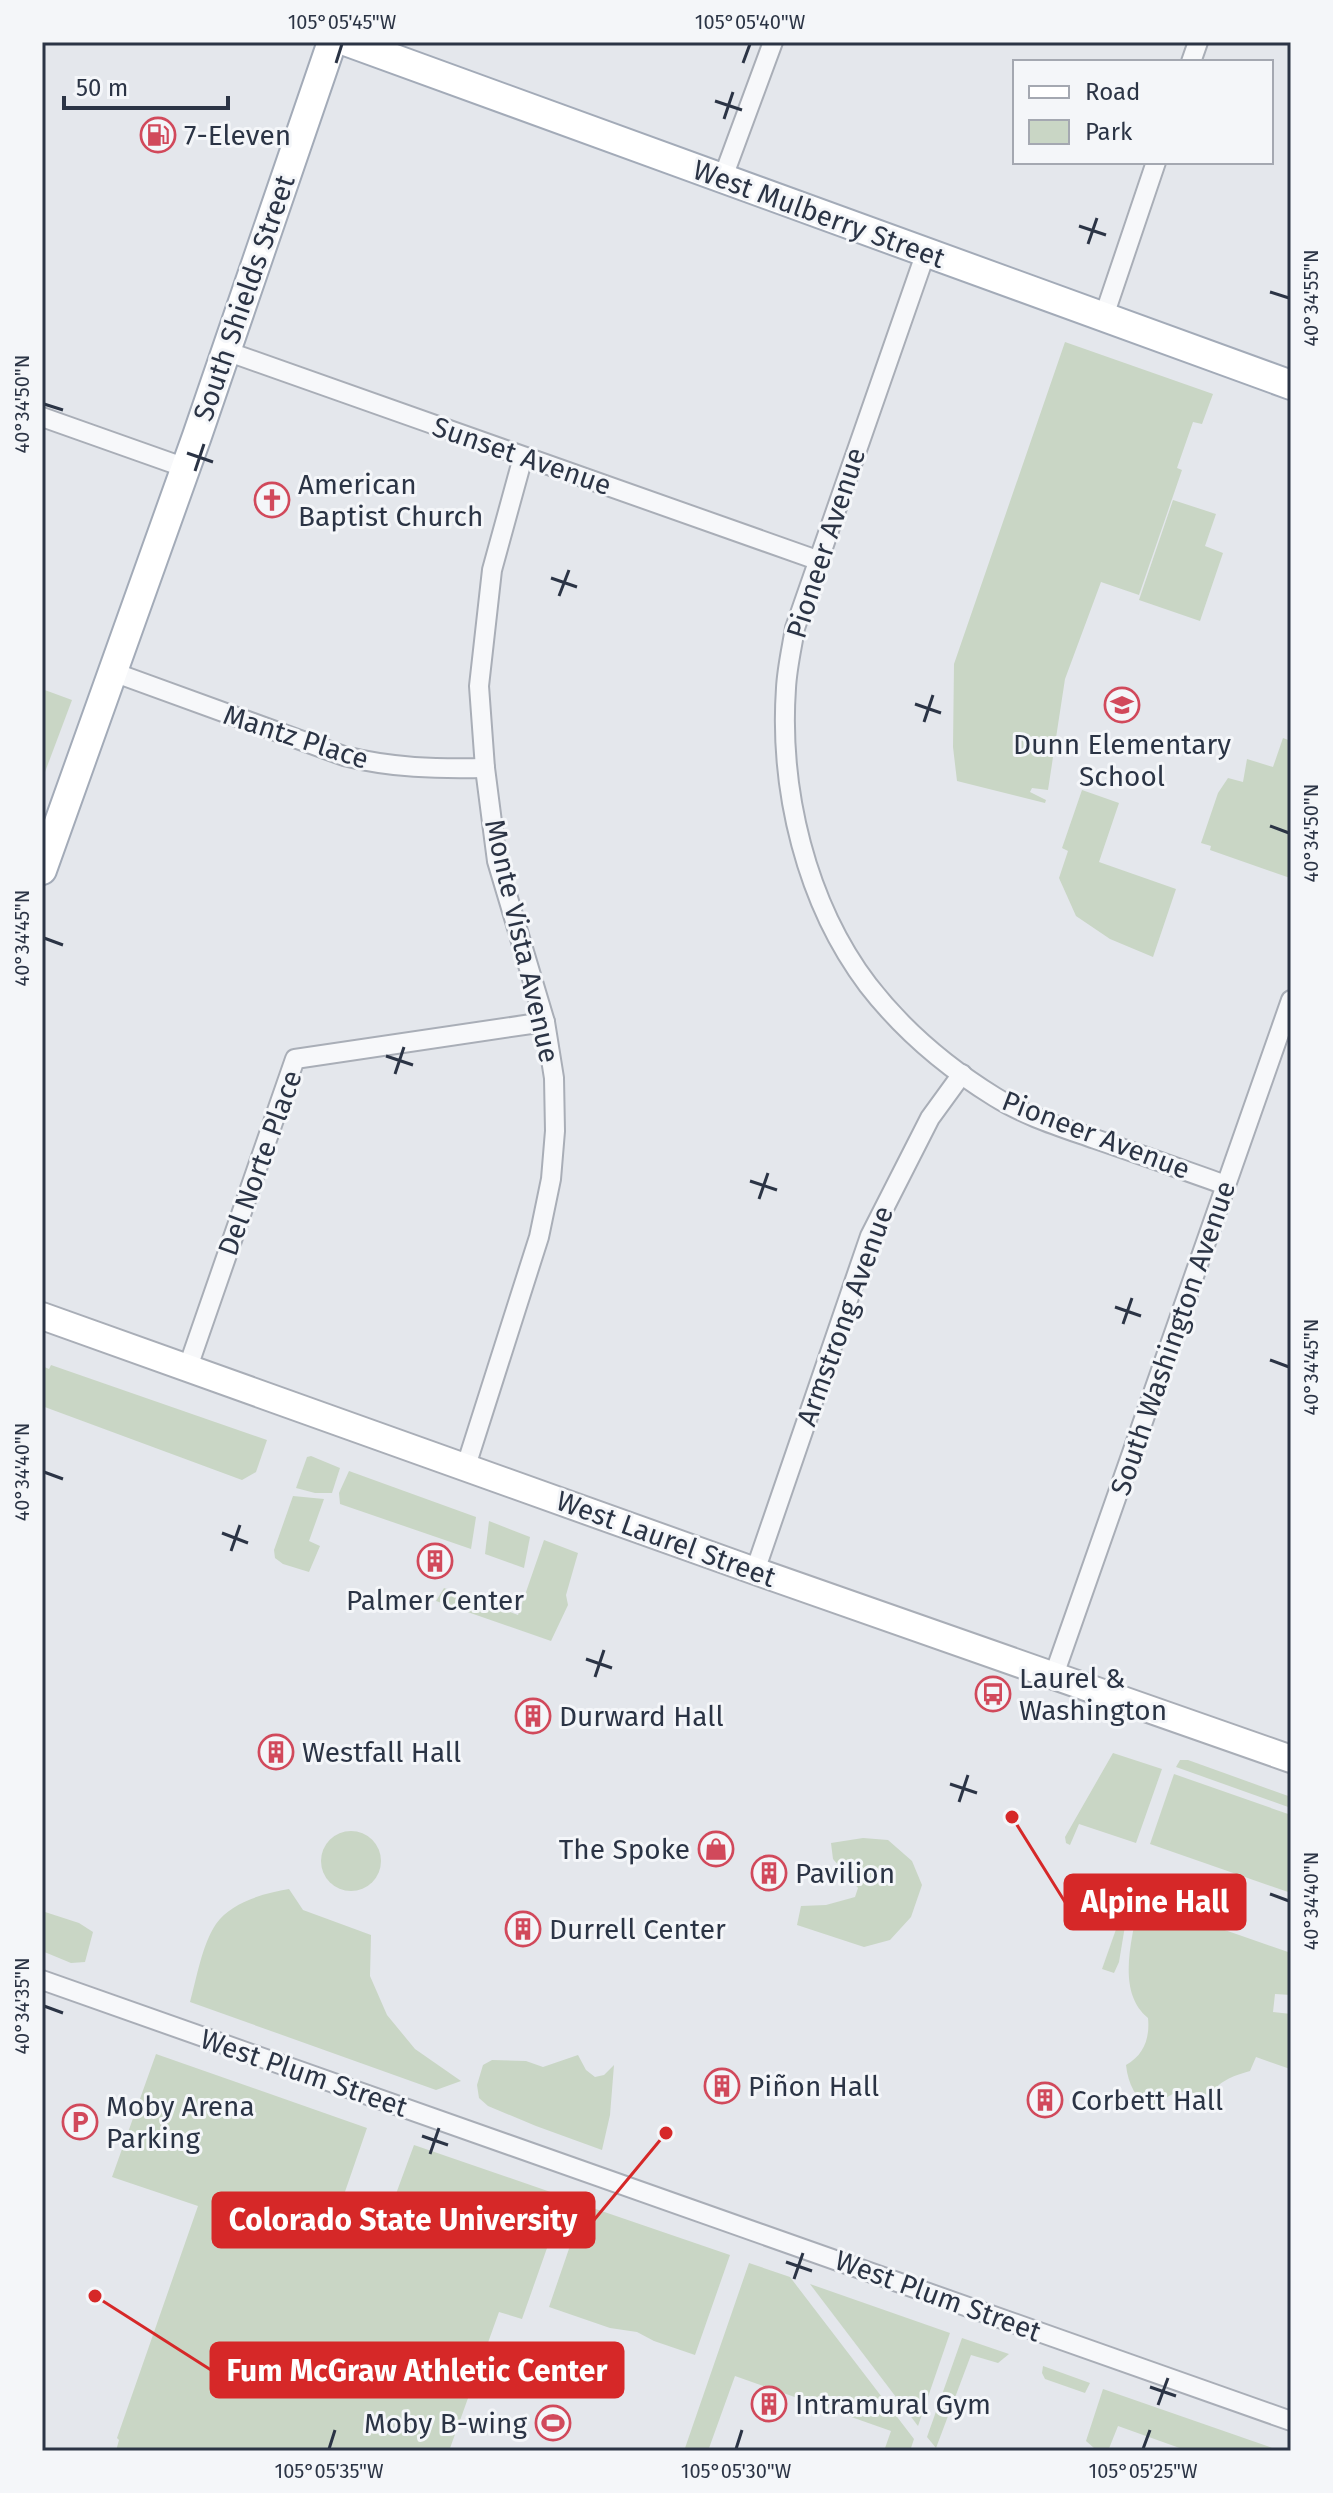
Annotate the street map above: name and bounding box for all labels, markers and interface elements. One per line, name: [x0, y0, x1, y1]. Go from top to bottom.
text: 105°05'45"W: [288, 10, 397, 34]
text: 105°05'40"W: [695, 10, 806, 34]
scale bar: [64, 60, 228, 110]
legend: [1013, 60, 1273, 164]
text: 50 m: [76, 74, 128, 102]
text: Road: [1085, 78, 1140, 106]
fuel station icon: 7-Eleven: [139, 116, 177, 154]
text: Park: [1085, 118, 1133, 146]
place label: 7-Eleven: [184, 119, 291, 152]
street label: West Mulberry Street: [689, 153, 950, 275]
street label: South Shields Street: [186, 170, 302, 425]
text: 40°34'55"N: [1299, 249, 1323, 347]
text: 40°34'50"N: [10, 355, 34, 453]
street label: Sunset Avenue: [428, 410, 616, 502]
street label: Pioneer Avenue: [780, 443, 872, 643]
place label: American Baptist Church: [298, 468, 483, 533]
church icon: American Baptist Church: [253, 481, 291, 519]
school or university icon: Dunn Elementary School: [1103, 686, 1141, 724]
street label: Mantz Place: [219, 698, 373, 776]
place label: Dunn Elementary School: [1013, 728, 1231, 793]
text: 40°34'50"N: [1299, 784, 1323, 882]
street label: Monte Vista Avenue: [478, 816, 566, 1066]
text: 40°34'45"N: [10, 890, 34, 986]
street label: Del Norte Place: [211, 1066, 309, 1260]
street label: Pioneer Avenue: [997, 1084, 1195, 1186]
street label: South Washington Avenue: [1104, 1177, 1242, 1499]
street label: Armstrong Avenue: [790, 1201, 900, 1431]
text: 40°34'45"N: [1299, 1319, 1323, 1415]
text: 40°34'40"N: [10, 1423, 34, 1521]
street label: West Laurel Street: [552, 1484, 781, 1594]
building icon: Palmer Center: [416, 1542, 454, 1580]
place label: Palmer Center: [346, 1584, 524, 1617]
place label: Laurel & Washington: [1019, 1662, 1167, 1727]
bus stop icon: Laurel & Washington: [974, 1675, 1012, 1713]
building icon: Durward Hall: [514, 1697, 552, 1735]
place label: Durward Hall: [559, 1700, 724, 1733]
building icon: Westfall Hall: [257, 1733, 295, 1771]
place label: Westfall Hall: [302, 1736, 461, 1769]
shop icon: The Spoke: [697, 1830, 735, 1868]
place label: The Spoke: [559, 1833, 690, 1866]
text: 40°34'40"N: [1299, 1852, 1323, 1950]
building icon: Pavilion: [750, 1854, 788, 1892]
place label: Pavilion: [795, 1857, 895, 1890]
callout: Alpine Hall: [1065, 1875, 1245, 1929]
text: Alpine Hall: [1080, 1884, 1229, 1920]
building icon: Durrell Center: [504, 1910, 542, 1948]
place label: Durrell Center: [549, 1913, 726, 1946]
text: 40°34'35"N: [10, 1957, 34, 2055]
street label: West Plum Street: [196, 2022, 413, 2124]
building icon: Piñon Hall: [703, 2067, 741, 2105]
place label: Piñon Hall: [748, 2070, 879, 2103]
building icon: Corbett Hall: [1026, 2081, 1064, 2119]
place label: Corbett Hall: [1071, 2084, 1223, 2117]
place label: Moby Arena Parking: [106, 2090, 255, 2155]
parking icon: Moby Arena Parking: [61, 2103, 99, 2141]
callout: Colorado State University: [213, 2193, 594, 2247]
text: Colorado State University: [229, 2202, 578, 2238]
street label: West Plum Street: [831, 2243, 1046, 2349]
callout: Fum McGraw Athletic Center: [211, 2343, 623, 2397]
text: Fum McGraw Athletic Center: [227, 2353, 608, 2389]
building icon: Intramural Gym: [750, 2385, 788, 2423]
place label: Intramural Gym: [795, 2388, 991, 2421]
sports icon: Moby B-wing: [534, 2404, 572, 2442]
place label: Moby B-wing: [364, 2407, 527, 2440]
text: 105°05'35"W: [275, 2459, 384, 2483]
text: 105°05'30"W: [681, 2459, 792, 2483]
text: 105°05'25"W: [1089, 2459, 1198, 2483]

